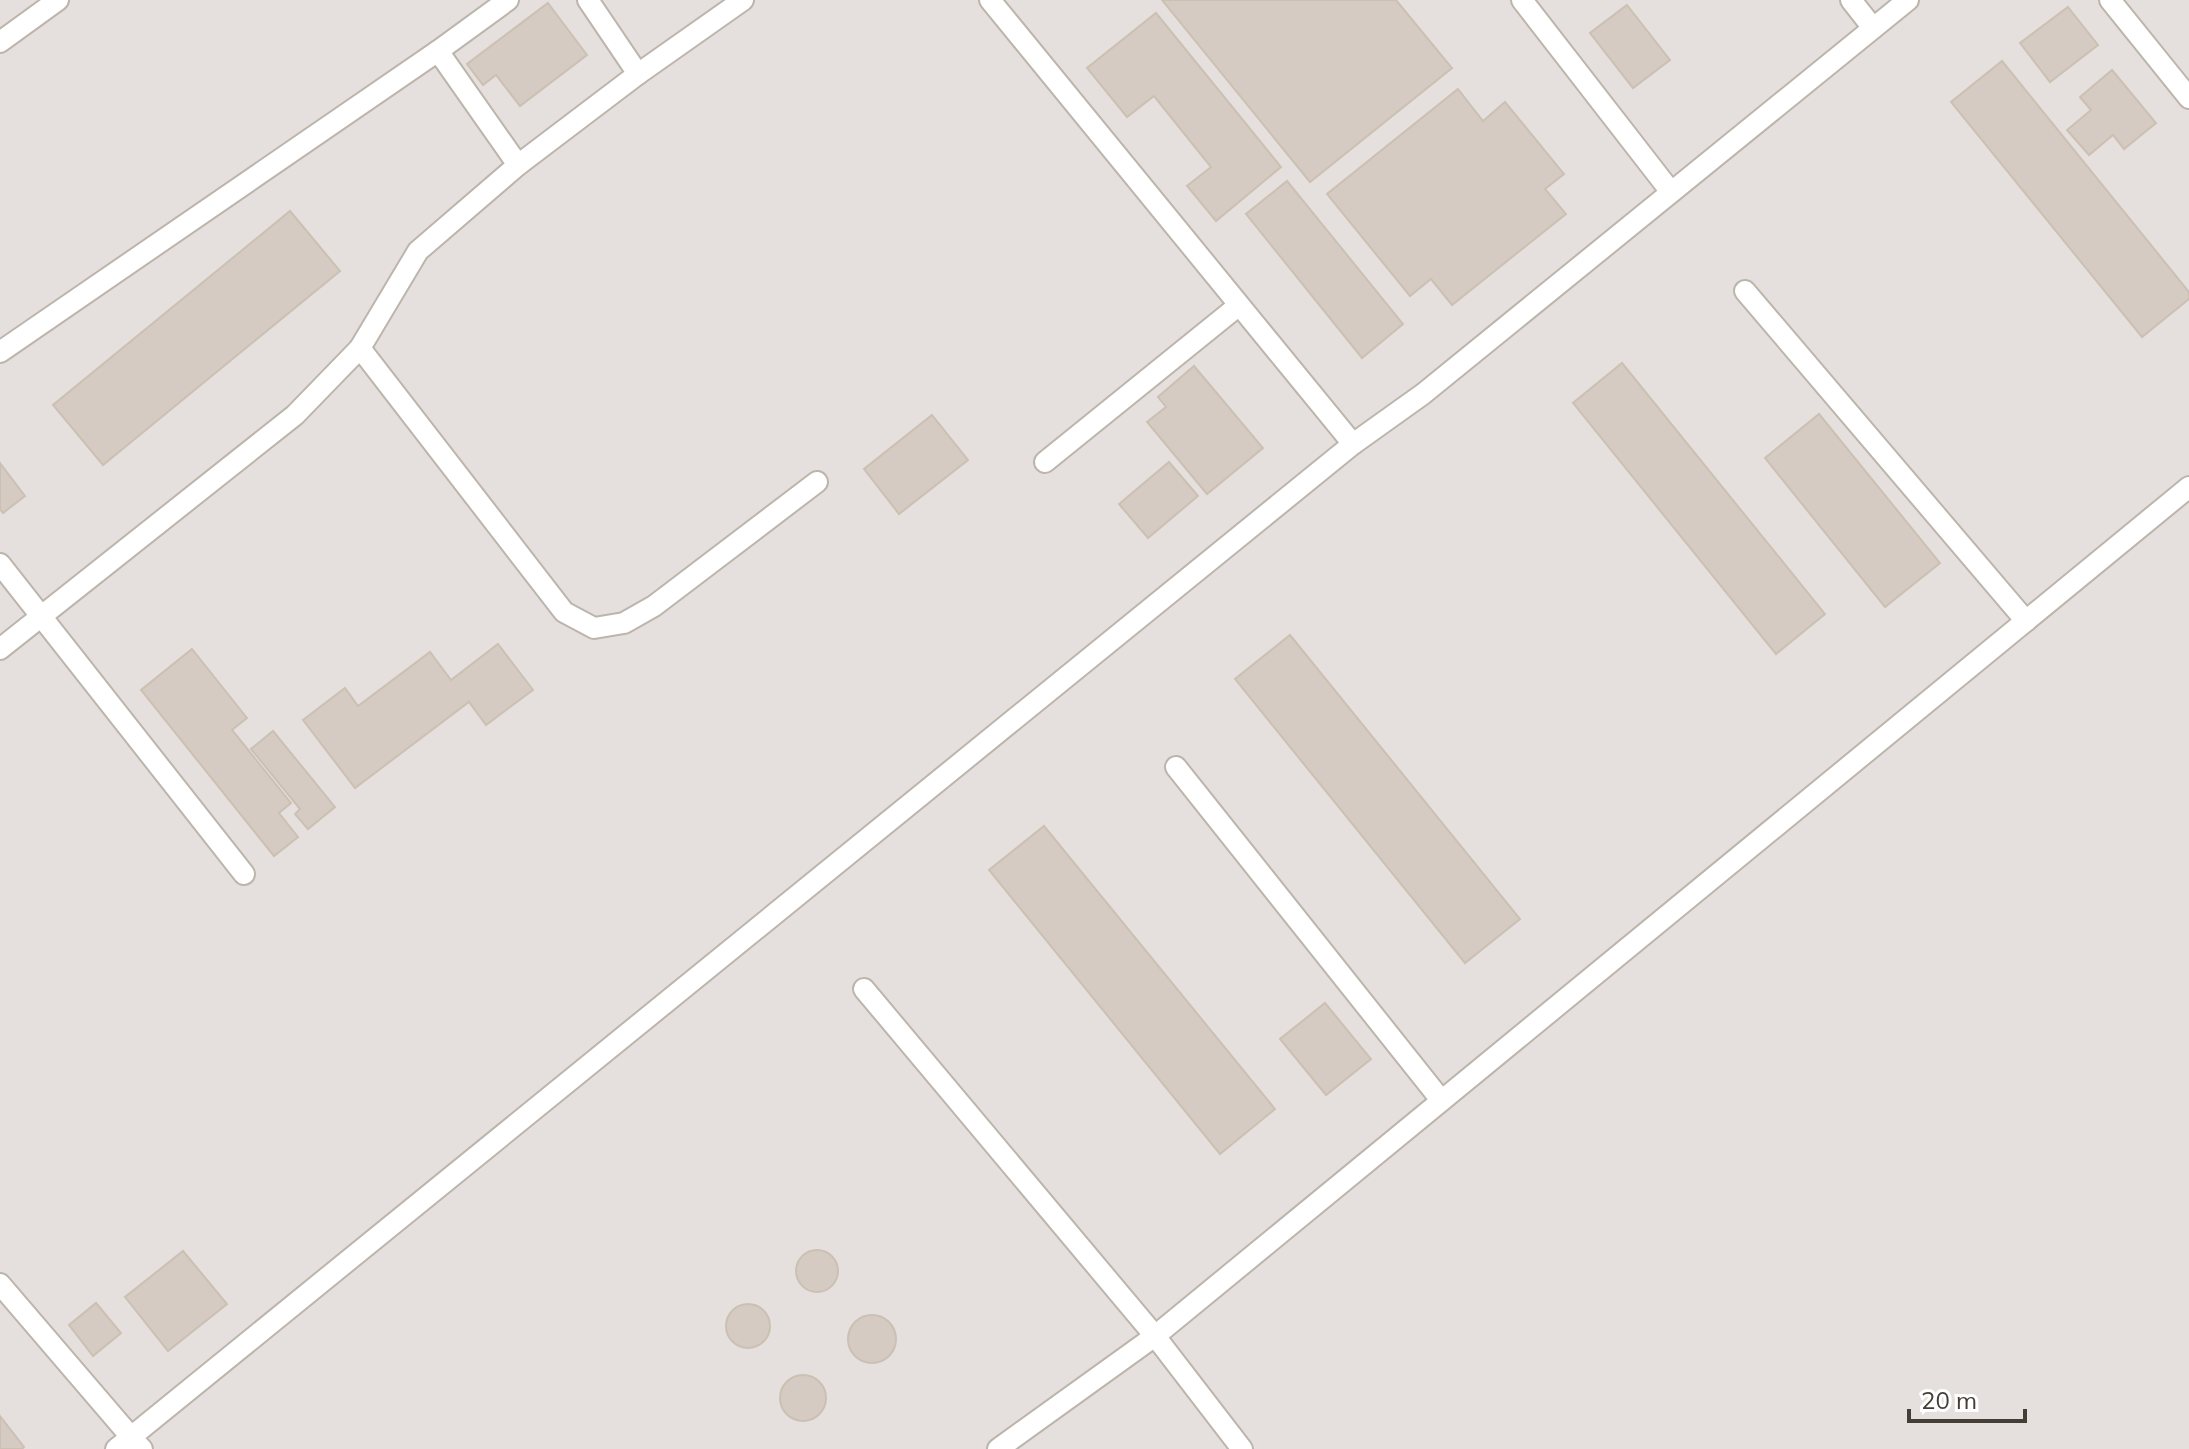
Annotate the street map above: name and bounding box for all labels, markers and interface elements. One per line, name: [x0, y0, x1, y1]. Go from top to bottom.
scale bar: [1909, 1373, 2025, 1423]
text: 20 m: [1921, 1385, 1977, 1415]

